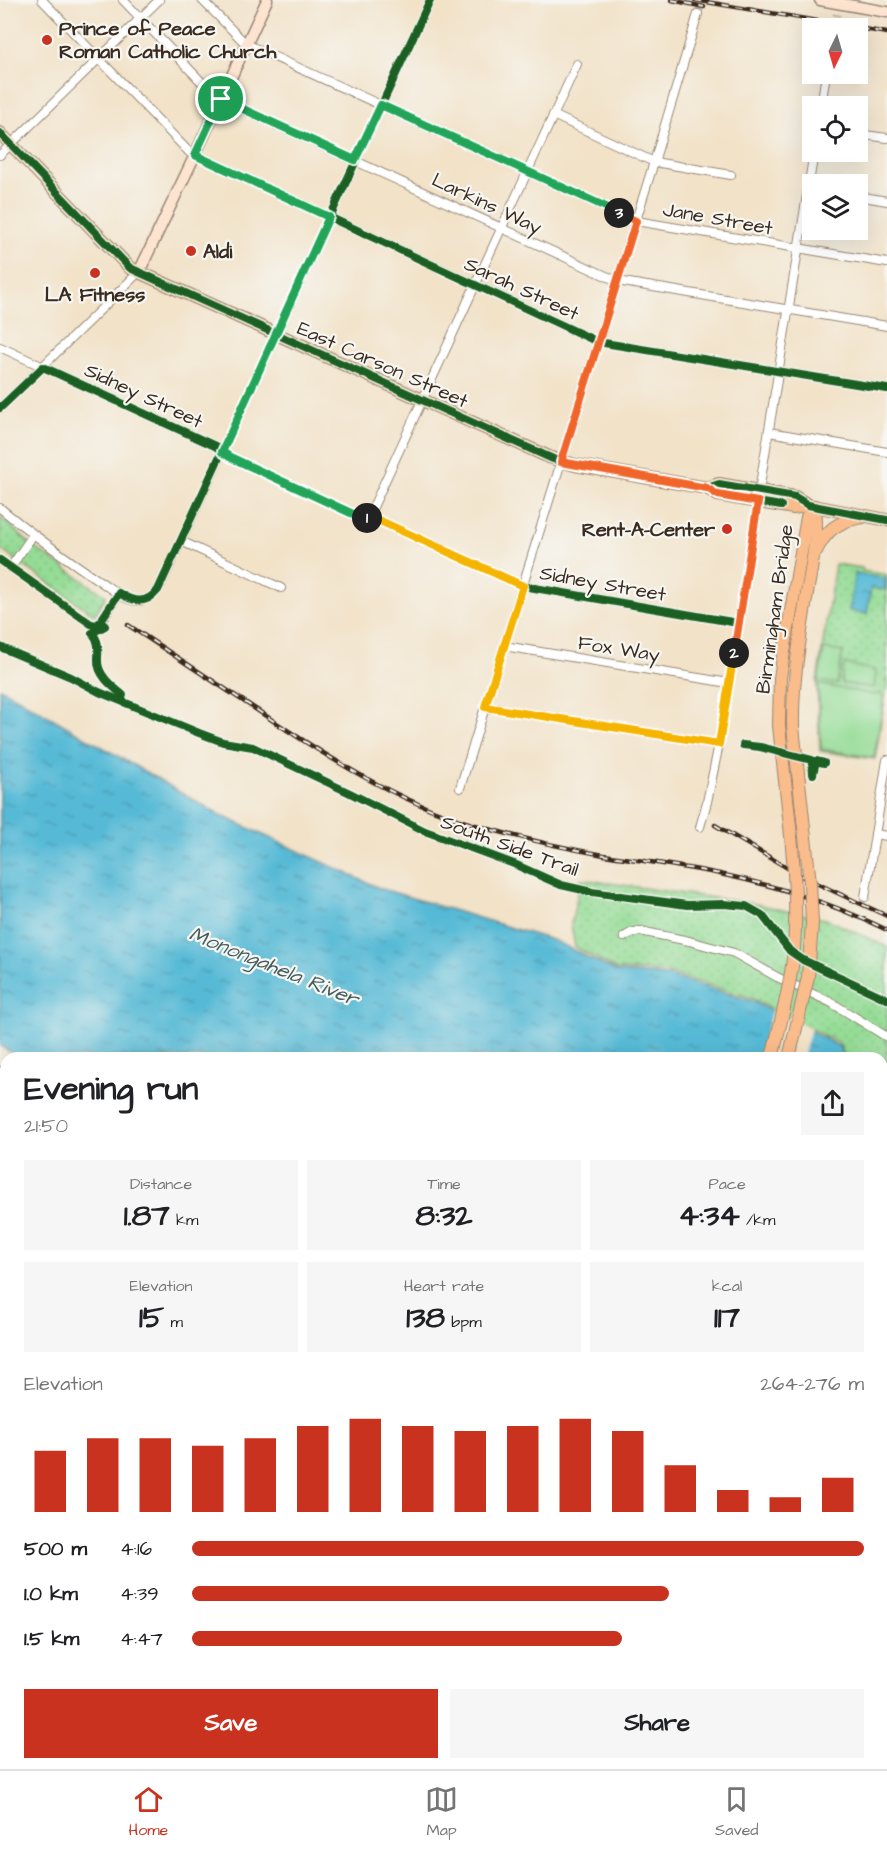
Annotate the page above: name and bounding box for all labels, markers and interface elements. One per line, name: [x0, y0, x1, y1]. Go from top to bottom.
place label: Prince of Peace Roman Catholic Church: [59, 15, 278, 66]
north arrow: [802, 18, 868, 84]
map controls: [802, 18, 868, 240]
marker: Prince of Peace Roman Catholic Church: [40, 33, 54, 47]
pin: [195, 73, 246, 124]
icon: arrive: [204, 82, 237, 115]
button: locate: [802, 96, 868, 162]
street label: Larkins Way: [427, 166, 546, 243]
button: layers: [802, 174, 868, 240]
street label: Jane Street: [661, 196, 775, 242]
pin: 3: [604, 198, 634, 228]
text: 3: [615, 202, 623, 224]
place label: Aldi: [203, 238, 233, 266]
marker: Aldi: [184, 244, 198, 258]
street label: Sarah Street: [460, 250, 584, 328]
marker: LA Fitness: [88, 266, 102, 280]
place label: LA Fitness: [45, 281, 145, 309]
street label: East Carson Street: [293, 315, 473, 415]
street label: Sidney Street: [79, 356, 207, 436]
pin: 1: [352, 503, 382, 533]
text: 1: [366, 507, 368, 529]
place label: Rent-A-Center: [582, 516, 716, 544]
marker: Rent-A-Center: [720, 522, 734, 536]
street label: Birmingham Bridge: [749, 523, 802, 696]
street label: Sidney Street: [537, 559, 668, 610]
street label: Fox Way: [576, 629, 662, 670]
pin: 2: [719, 638, 749, 668]
text: 2: [729, 642, 739, 664]
street label: South Side Trail: [437, 808, 583, 884]
water label: Monongahela River: [185, 919, 365, 1015]
text: Evening run: [24, 1066, 198, 1112]
button: share: [801, 1072, 864, 1135]
text: 21:50: [24, 1112, 68, 1140]
text: Distance: [130, 1173, 192, 1195]
text: Time: [427, 1173, 461, 1195]
text: Pace: [708, 1173, 746, 1195]
text: 1.87: [124, 1195, 170, 1237]
text: 8:32: [416, 1195, 472, 1237]
text: 4:34: [678, 1195, 740, 1237]
text: km: [170, 1209, 198, 1231]
text: /km: [740, 1209, 776, 1231]
text: Elevation: [130, 1275, 192, 1297]
text: Heart rate: [404, 1275, 484, 1297]
text: kcal: [712, 1275, 742, 1297]
text: 15: [139, 1297, 164, 1339]
text: 138: [406, 1297, 445, 1339]
text: 117: [714, 1297, 740, 1339]
text: m: [164, 1311, 183, 1333]
text: bpm: [445, 1311, 482, 1333]
text: Elevation: [24, 1370, 103, 1398]
text: 264–276 m: [760, 1370, 864, 1398]
text: 500 m: [24, 1535, 87, 1563]
text: 4:16: [120, 1535, 152, 1563]
text: 1.0 km: [24, 1580, 78, 1608]
text: 4:39: [120, 1580, 159, 1608]
text: 1.5 km: [24, 1625, 79, 1653]
text: 4:47: [120, 1625, 163, 1653]
button: Save: [24, 1689, 438, 1758]
button: Share: [450, 1689, 864, 1758]
tab: Home: [128, 1783, 168, 1841]
tab: Map: [425, 1783, 458, 1841]
tab: Saved: [715, 1783, 759, 1841]

